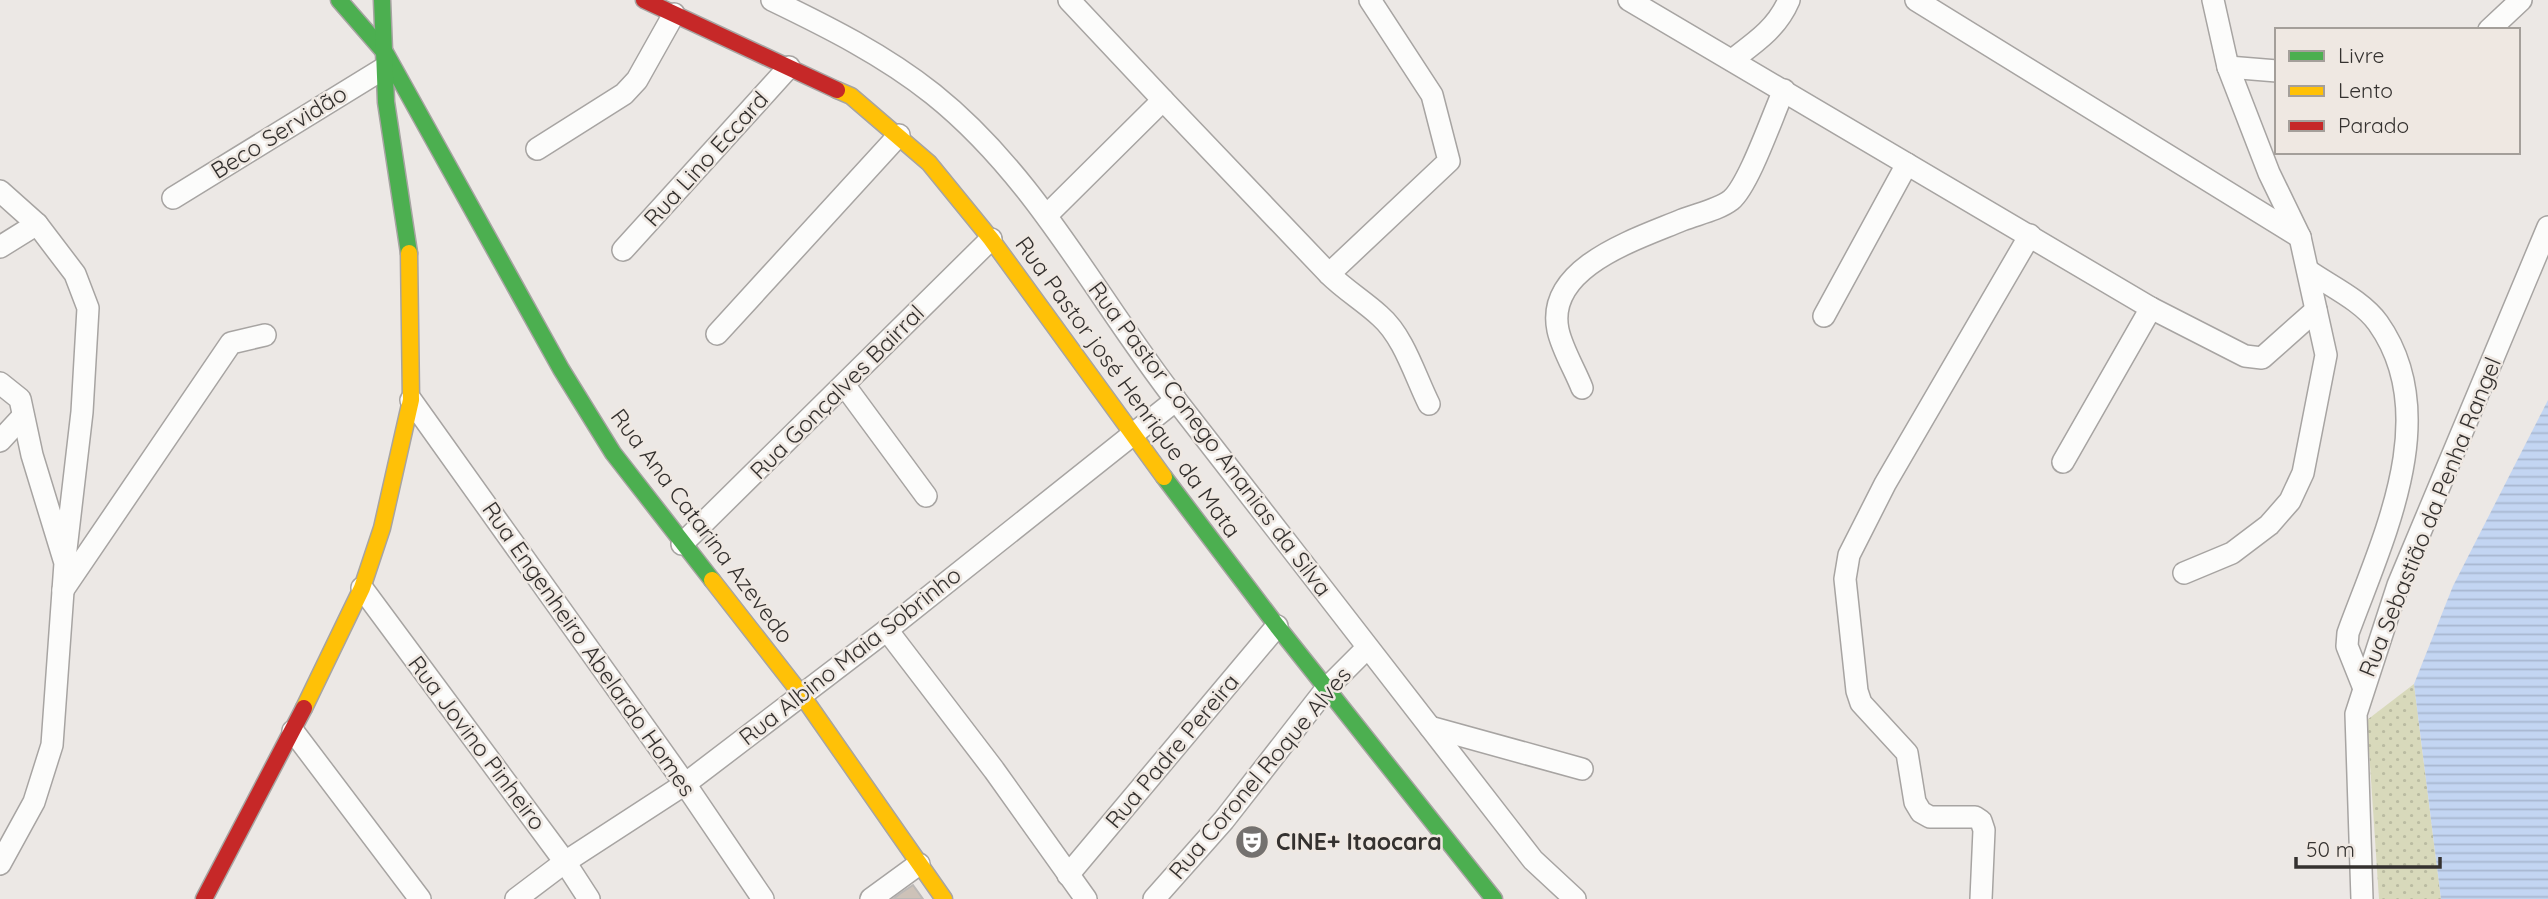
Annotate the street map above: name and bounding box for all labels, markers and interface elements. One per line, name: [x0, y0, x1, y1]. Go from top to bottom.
legend: [2275, 28, 2520, 154]
text: Livre: [2338, 42, 2384, 68]
text: Lento: [2338, 77, 2393, 103]
street label: Beco Servidão: [205, 78, 352, 185]
street label: Rua Lino Eccard: [637, 85, 774, 232]
text: Parado: [2338, 112, 2409, 138]
street label: Rua Pastor josé Henrique da Mata: [1009, 230, 1248, 543]
street label: Rua Pastor Conego Ananias da Silva: [1082, 276, 1338, 602]
street label: Rua Gonçalves Bairral: [743, 298, 930, 485]
street label: Rua Sebastião da Penha Rangel: [2352, 353, 2507, 681]
street label: Rua Ana Catarina Azevedo: [605, 403, 800, 649]
street label: Rua Engenheiro Abelardo Homes: [476, 496, 703, 802]
street label: Rua Albino Maia Sobrinho: [733, 560, 967, 751]
street label: Rua Jovino Pinheiro: [402, 650, 553, 836]
street label: Rua Coronel Roque Alves: [1162, 661, 1357, 885]
street label: Rua Padre Pereira: [1099, 667, 1245, 834]
theatre icon: CINE+ Itaocara: [1233, 823, 1271, 861]
scale bar: [2296, 825, 2440, 869]
place label: CINE+ Itaocara: [1276, 827, 1442, 856]
text: 50 m: [2306, 836, 2355, 862]

